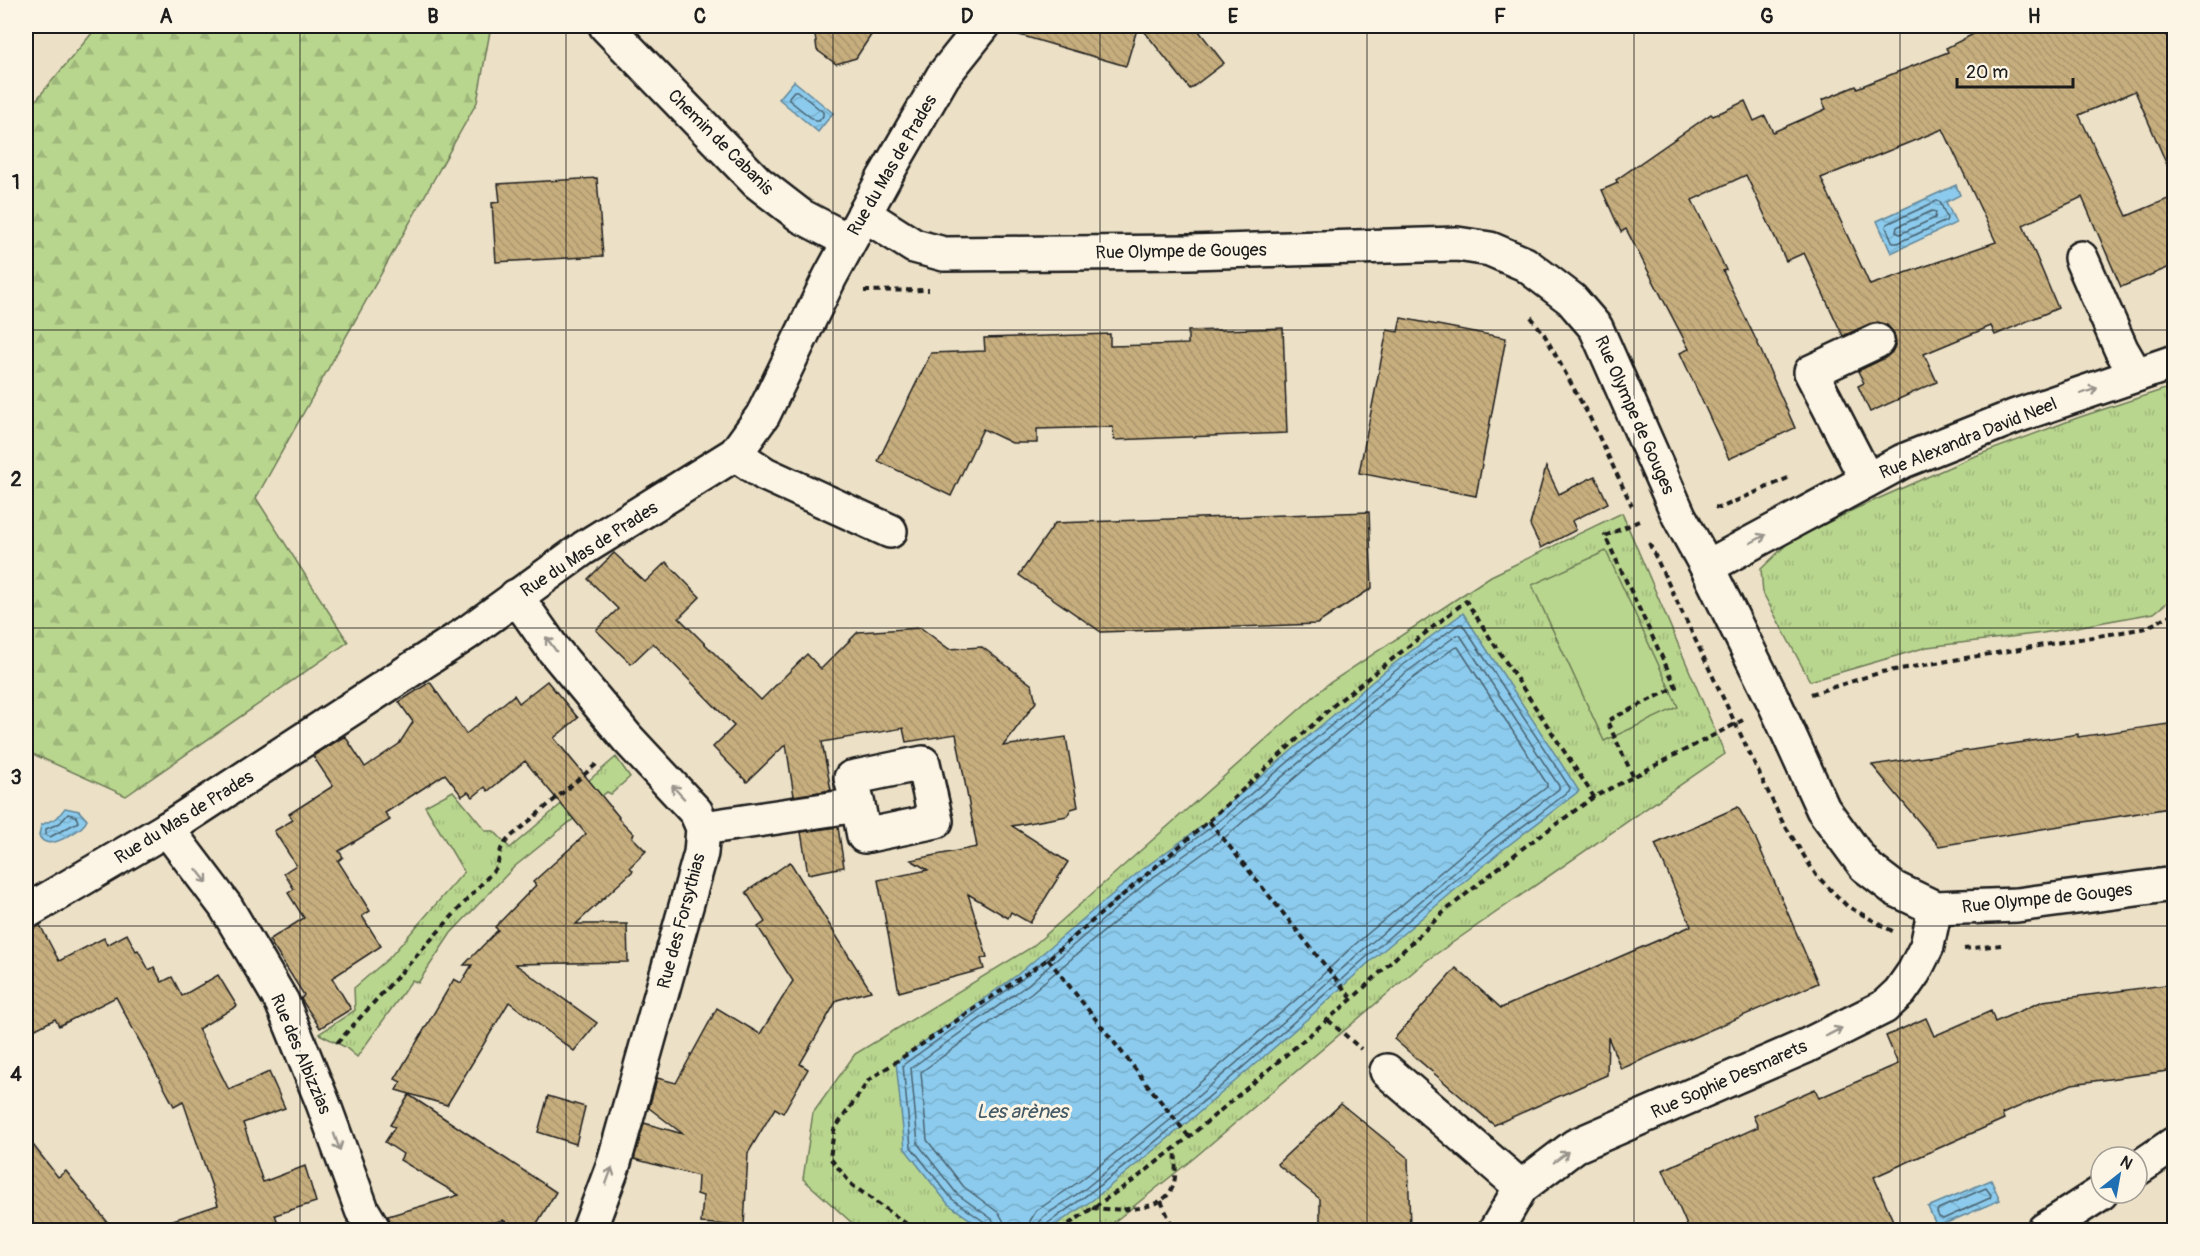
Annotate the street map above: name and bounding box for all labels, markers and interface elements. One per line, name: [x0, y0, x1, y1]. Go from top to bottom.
text: A: [160, 4, 173, 29]
text: B: [427, 4, 439, 29]
text: C: [694, 4, 706, 29]
text: D: [961, 4, 974, 29]
text: E: [1228, 4, 1239, 29]
text: F: [1494, 4, 1506, 29]
text: G: [1760, 4, 1774, 29]
text: H: [2028, 4, 2041, 29]
scale bar: [1957, 51, 2072, 89]
text: 20 m: [1966, 61, 2008, 84]
street label: Chemin de Cabanis: [663, 84, 779, 200]
street label: Rue du Mas de Prades: [843, 90, 942, 240]
text: 1: [12, 170, 20, 195]
street label: Rue Olympe de Gouges: [1095, 239, 1267, 264]
street label: Rue Olympe de Gouges: [1589, 332, 1680, 498]
one-way arrow: [2079, 384, 2098, 395]
street label: Rue Alexandra David Neel: [1876, 392, 2060, 485]
text: 2: [10, 467, 22, 492]
street label: Rue du Mas de Prades: [516, 496, 662, 602]
one-way arrow: [1749, 533, 1767, 544]
one-way arrow: [545, 637, 557, 653]
text: 3: [10, 765, 22, 790]
street label: Rue du Mas de Prades: [111, 765, 258, 869]
one-way arrow: [671, 785, 685, 800]
street label: Rue des Forsythias: [652, 851, 711, 991]
one-way arrow: [196, 868, 209, 884]
street label: Rue Olympe de Gouges: [1961, 878, 2133, 919]
street label: Rue des Albizzias: [265, 991, 336, 1118]
one-way arrow: [1824, 1026, 1842, 1038]
street label: Rue Sophie Desmarets: [1648, 1035, 1811, 1124]
text: 4: [10, 1062, 22, 1087]
water label: Les arènes: [976, 1099, 1070, 1124]
one-way arrow: [333, 1132, 344, 1151]
north arrow: [2089, 1145, 2149, 1205]
one-way arrow: [1553, 1150, 1569, 1163]
text: N: [2116, 1152, 2136, 1174]
one-way arrow: [605, 1167, 616, 1185]

